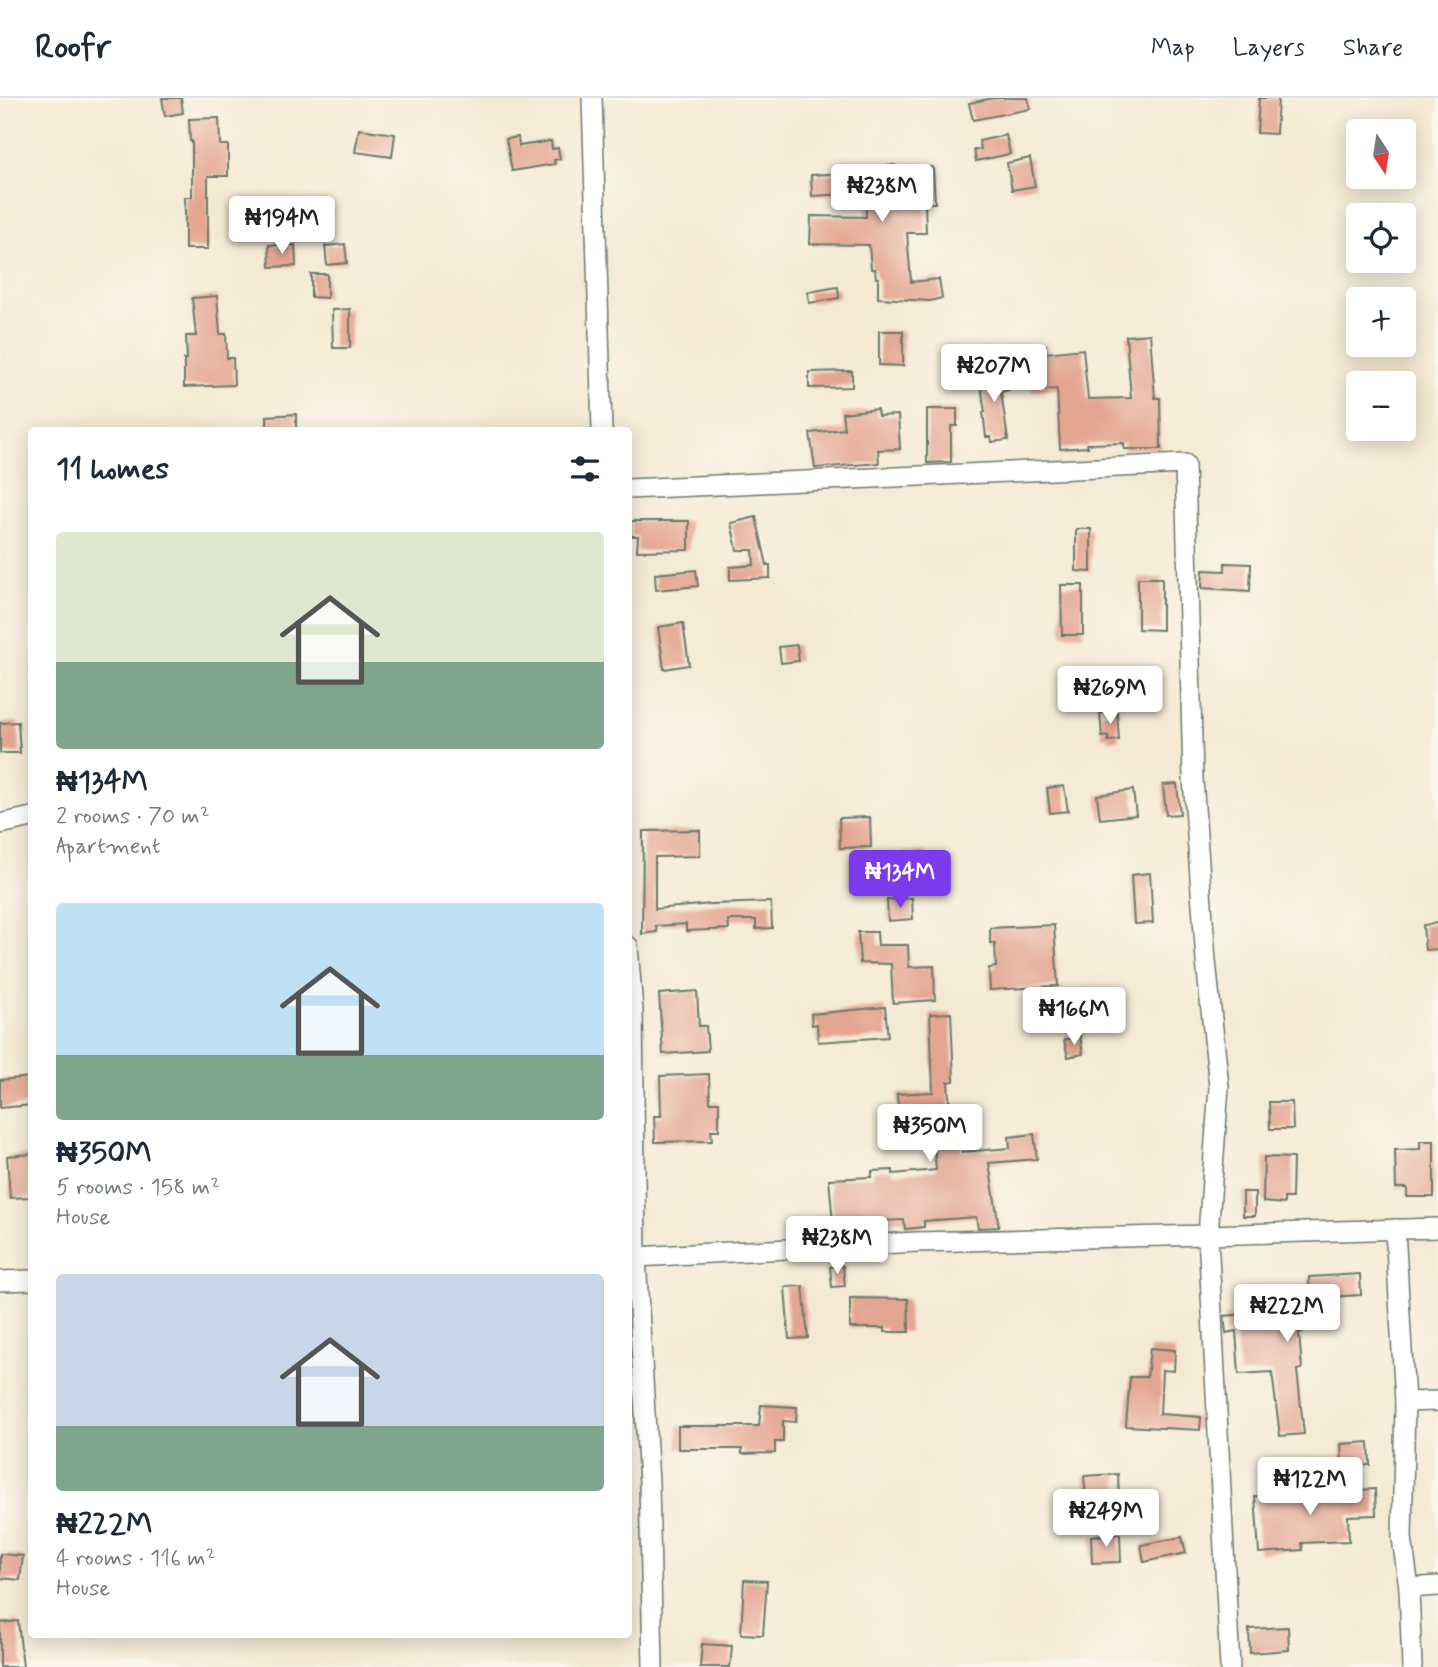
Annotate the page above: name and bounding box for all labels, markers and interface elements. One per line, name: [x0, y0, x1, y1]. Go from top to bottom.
text: Roofr: [35, 26, 111, 70]
text: Map: [1151, 33, 1195, 64]
text: Layers: [1233, 33, 1305, 64]
text: Share: [1343, 33, 1403, 64]
north arrow: [1346, 119, 1416, 189]
map controls: [1346, 119, 1416, 441]
pin: ₦238M: [833, 164, 931, 224]
text: ₦238M: [847, 172, 917, 202]
pin: ₦194M: [233, 197, 331, 256]
button: locate: [1346, 203, 1416, 273]
text: ₦194M: [245, 204, 319, 234]
button: +: [1346, 287, 1416, 357]
pin: ₦207M: [945, 344, 1043, 404]
text: ₦207M: [957, 352, 1031, 382]
button: −: [1346, 371, 1416, 441]
text: 11 homes: [56, 450, 169, 489]
icon: filters: [566, 450, 604, 488]
icon: home: [267, 577, 393, 703]
pin: ₦269M: [1061, 666, 1159, 726]
text: ₦269M: [1074, 674, 1146, 704]
text: ₦134M: [56, 763, 148, 802]
text: 2 rooms · 70 m²: [56, 802, 210, 832]
text: Apartment: [56, 832, 161, 862]
pin: ₦134M: [851, 850, 949, 910]
text: ₦134M: [865, 858, 935, 888]
icon: home: [267, 948, 393, 1074]
pin: ₦166M: [1025, 988, 1123, 1047]
text: ₦166M: [1039, 995, 1109, 1025]
pin: ₦350M: [881, 1104, 979, 1164]
text: ₦350M: [893, 1112, 967, 1142]
text: ₦350M: [56, 1134, 152, 1173]
text: 5 rooms · 158 m²: [56, 1173, 220, 1203]
text: House: [56, 1203, 110, 1233]
pin: ₦238M: [788, 1216, 886, 1276]
text: ₦238M: [802, 1224, 872, 1254]
pin: ₦222M: [1238, 1284, 1336, 1344]
text: ₦222M: [1250, 1292, 1324, 1322]
icon: home: [267, 1319, 393, 1445]
pin: ₦122M: [1261, 1458, 1359, 1517]
text: ₦122M: [1274, 1465, 1346, 1495]
pin: ₦249M: [1057, 1490, 1155, 1549]
text: ₦249M: [1069, 1497, 1143, 1527]
text: ₦222M: [56, 1505, 152, 1544]
text: 4 rooms · 116 m²: [56, 1544, 216, 1574]
text: House: [56, 1574, 110, 1604]

